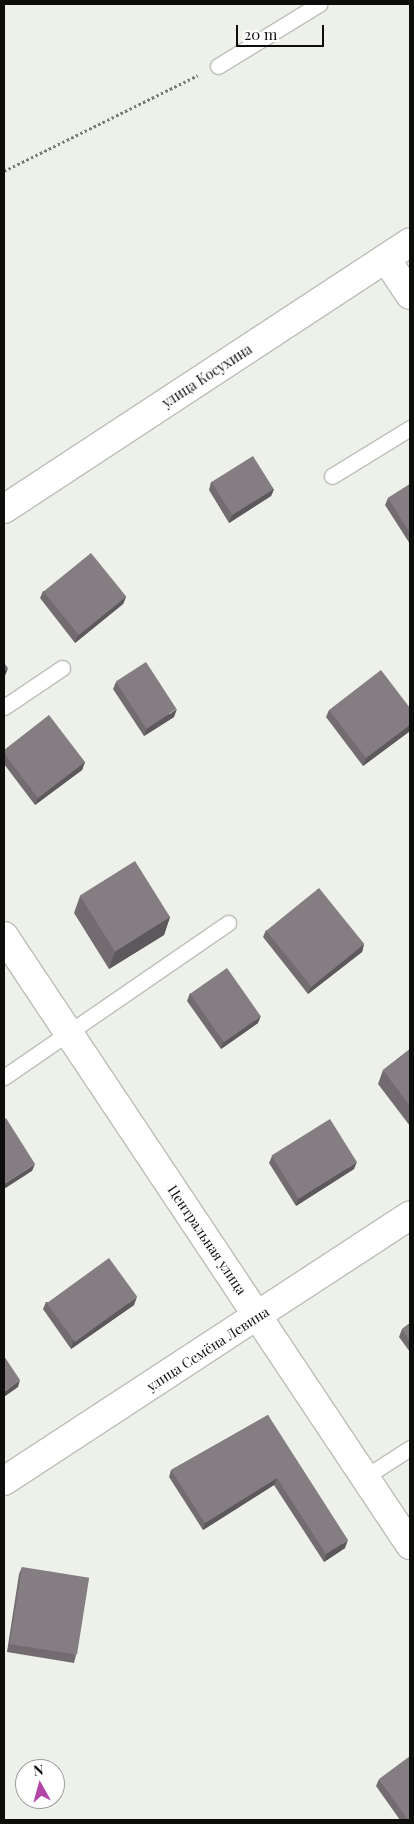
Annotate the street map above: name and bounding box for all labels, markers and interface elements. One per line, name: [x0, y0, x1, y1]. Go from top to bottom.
scale bar: [239, 15, 326, 47]
text: 20 m: [244, 24, 277, 44]
street label: улица Косухина: [159, 341, 255, 411]
street label: Центральная улица: [164, 1182, 250, 1298]
street label: улица Семёна Левина: [144, 1303, 272, 1395]
north arrow: [15, 1759, 65, 1809]
text: N: [32, 1760, 44, 1780]

